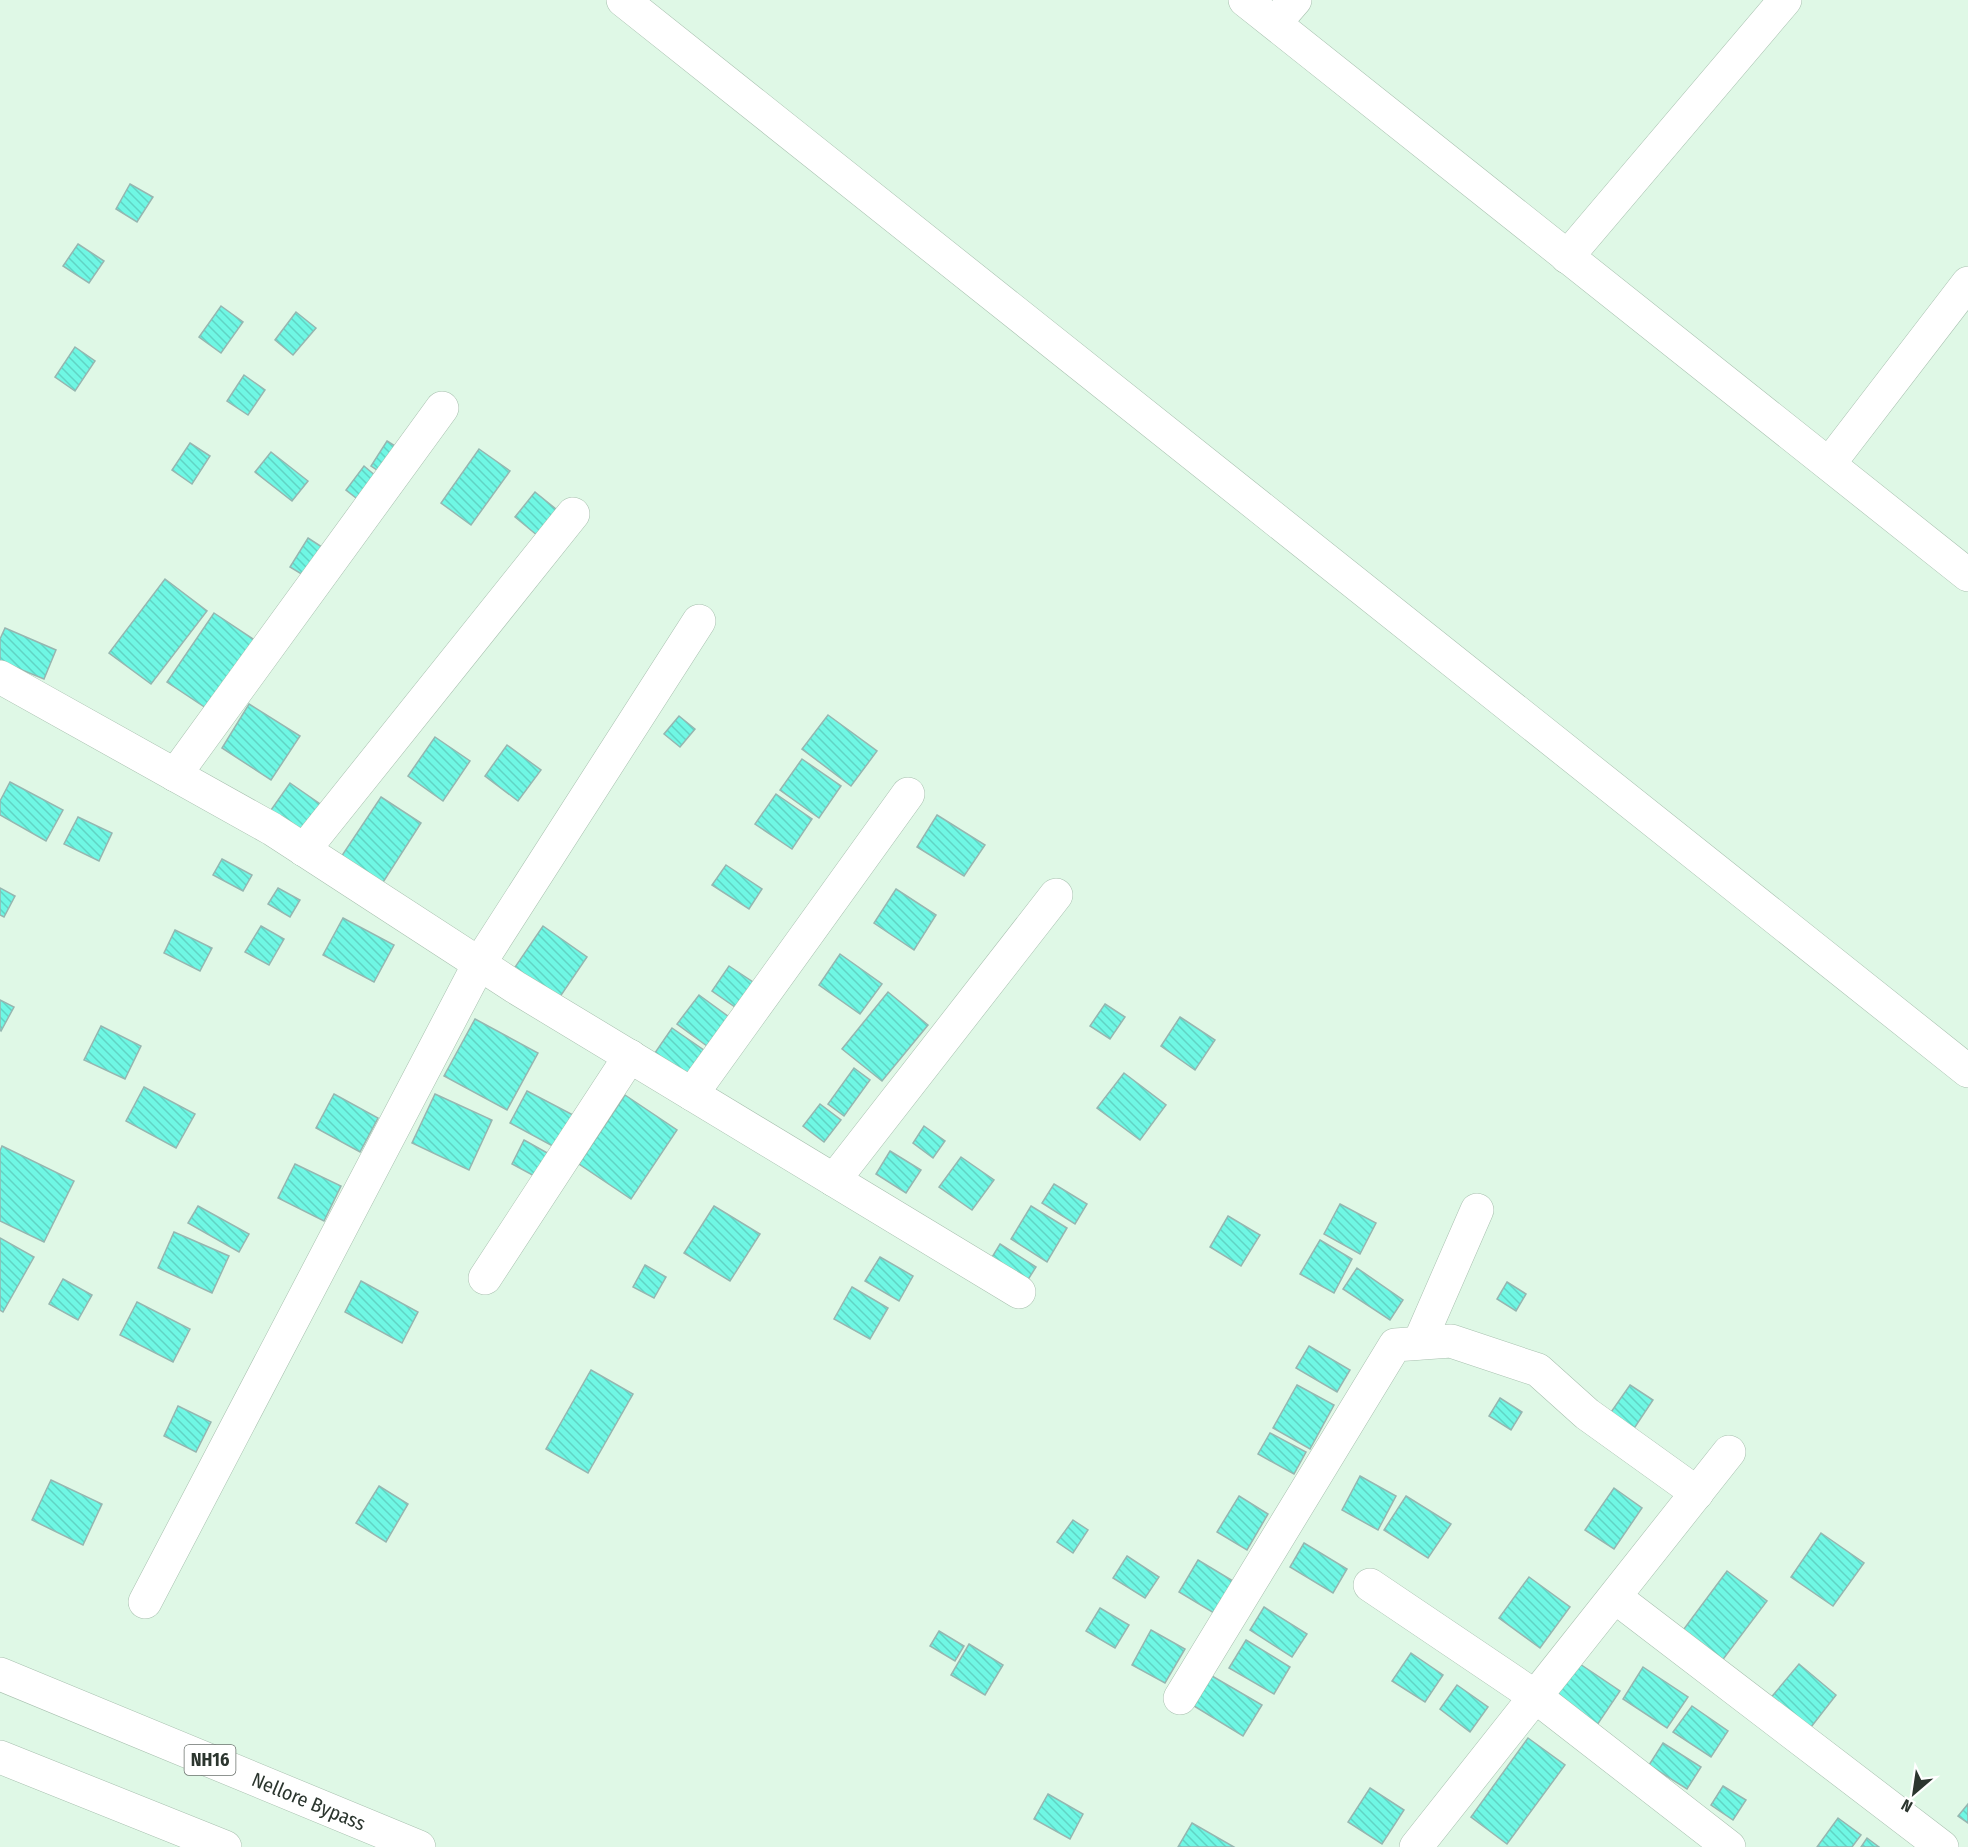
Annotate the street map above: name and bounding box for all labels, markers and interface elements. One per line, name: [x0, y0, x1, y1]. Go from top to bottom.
road number: NH16: [184, 1745, 236, 1775]
north arrow: [1884, 1763, 1944, 1823]
street label: Nellore Bypass: [248, 1767, 369, 1836]
text: N: [1898, 1795, 1916, 1816]

